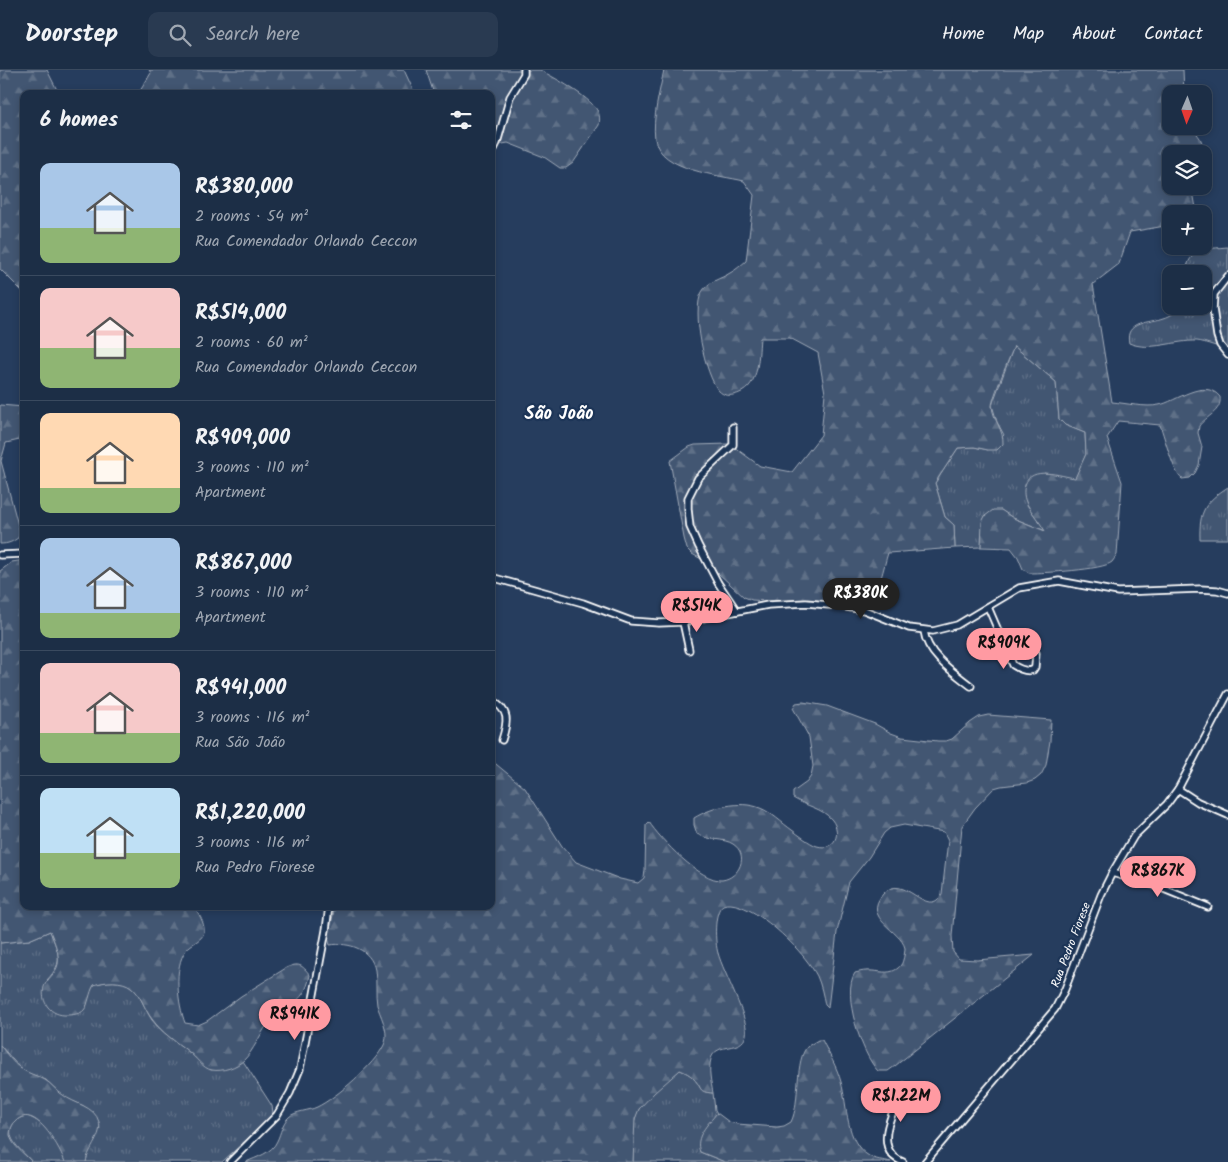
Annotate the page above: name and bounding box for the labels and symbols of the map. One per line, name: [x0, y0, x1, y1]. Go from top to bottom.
north arrow: [1162, 85, 1212, 135]
district label: São João: [525, 400, 593, 429]
pin: R$380K: [820, 578, 902, 620]
pin: R$514K: [656, 590, 738, 633]
pin: R$909K: [963, 628, 1045, 670]
pin: R$867K: [1117, 856, 1199, 898]
street label: Rua Pedro Fiorese: [1046, 899, 1096, 990]
pin: R$941K: [254, 998, 336, 1041]
pin: R$1.22M: [855, 1080, 947, 1123]

